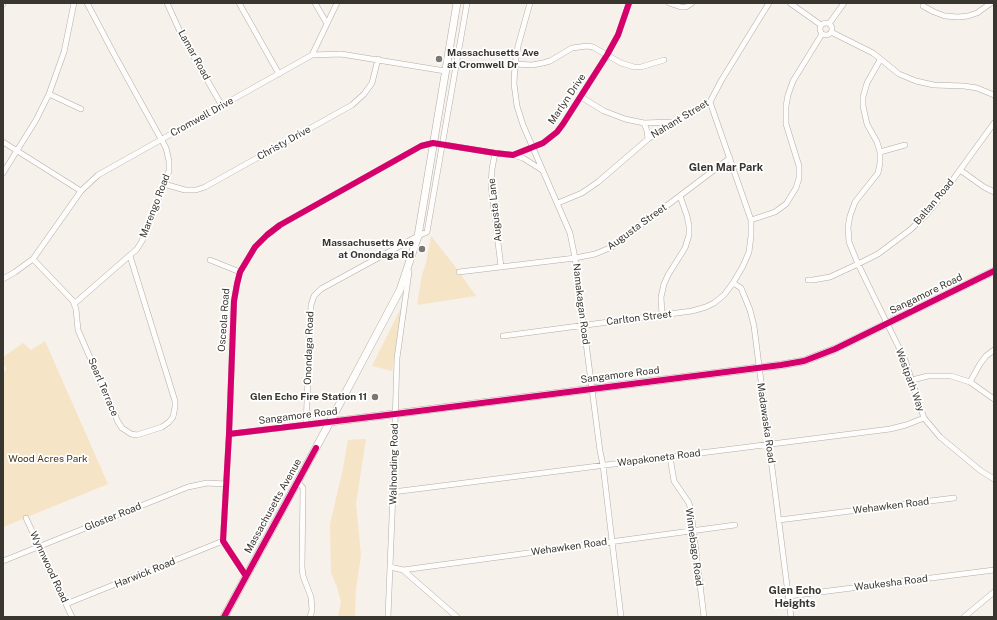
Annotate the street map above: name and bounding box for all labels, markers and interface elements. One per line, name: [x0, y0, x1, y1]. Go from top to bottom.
street label: Lamar Road: [175, 28, 213, 82]
place label: Massachusetts Ave at Cromwell Dr: [447, 47, 539, 70]
marker: Massachusetts Ave at Cromwell Dr: [434, 54, 444, 64]
street label: Marlyn Drive: [546, 71, 588, 127]
street label: Cromwell Drive: [168, 95, 236, 139]
street label: Nahant Street: [649, 97, 711, 141]
street label: Christy Drive: [255, 123, 313, 163]
district label: Glen Mar Park: [689, 161, 763, 175]
street label: Marengo Road: [137, 172, 173, 240]
street label: Baltan Road: [911, 177, 957, 227]
street label: Augusta Lane: [486, 178, 504, 242]
street label: Augusta Street: [605, 201, 669, 253]
place label: Massachusetts Ave at Onondaga Rd: [322, 237, 414, 260]
marker: Massachusetts Ave at Onondaga Rd: [417, 244, 427, 254]
street label: Namakagan Road: [570, 263, 592, 345]
street label: Sangamore Road: [888, 271, 964, 317]
street label: Osceola Road: [216, 288, 232, 352]
street label: Carlton Street: [606, 308, 672, 328]
street label: Onondaga Road: [302, 311, 316, 385]
street label: Westpath Way: [893, 347, 927, 413]
street label: Searl Terrace: [85, 356, 121, 418]
street label: Sangamore Road: [580, 364, 660, 386]
street label: Madawaska Road: [754, 382, 778, 464]
place label: Glen Echo Fire Station 11: [250, 391, 367, 403]
marker: Glen Echo Fire Station 11: [370, 392, 380, 402]
street label: Sangamore Road: [258, 405, 338, 427]
street label: Walhonding Road: [387, 423, 401, 505]
street label: Wapakoneta Road: [617, 447, 701, 469]
park label: Wood Acres Park: [8, 453, 88, 465]
street label: Massachusetts Avenue: [242, 457, 304, 555]
street label: Wehawken Road: [852, 495, 930, 517]
street label: Gloster Road: [83, 500, 143, 534]
street label: Winnebago Road: [683, 507, 705, 587]
street label: Wynnwood Road: [27, 529, 71, 605]
street label: Wehawken Road: [530, 536, 608, 558]
street label: Harwick Road: [113, 555, 177, 591]
street label: Waukesha Road: [854, 573, 928, 593]
district label: Glen Echo Heights: [769, 584, 821, 610]

